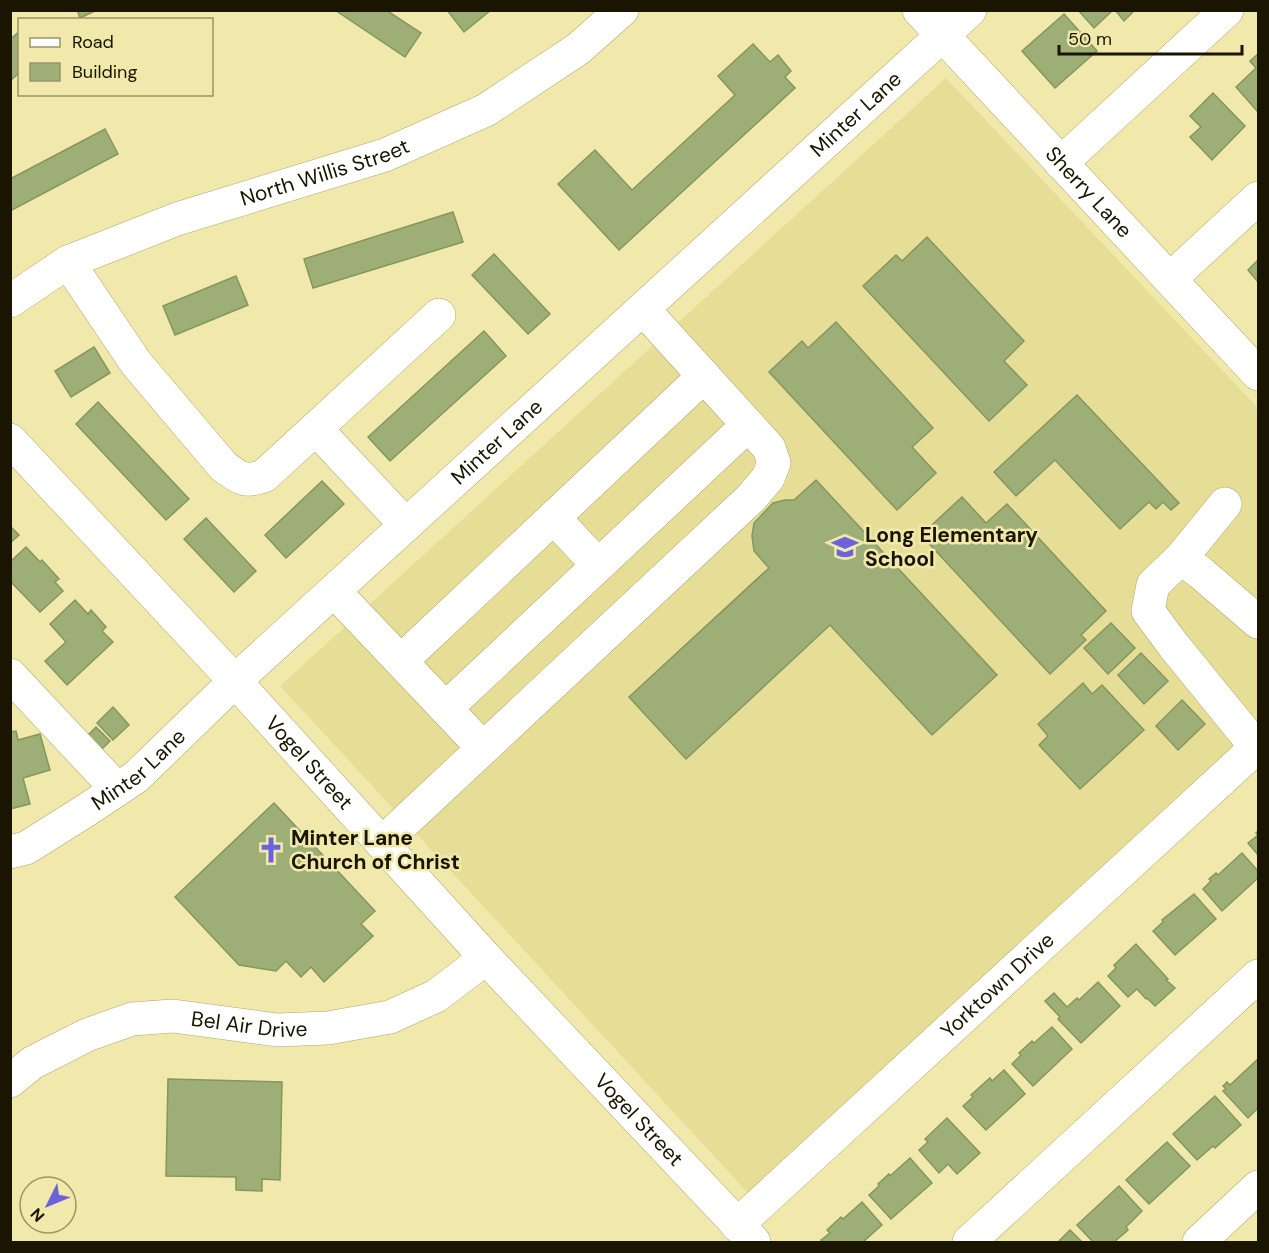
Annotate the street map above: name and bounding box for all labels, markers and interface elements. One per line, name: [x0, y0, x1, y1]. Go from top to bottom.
legend: [18, 18, 213, 96]
scale bar: [1059, 18, 1242, 56]
text: 50 m: [1068, 27, 1112, 51]
text: Road: [72, 30, 114, 54]
text: Building: [72, 60, 137, 84]
street label: Minter Lane: [804, 65, 908, 163]
street label: North Willis Street: [237, 132, 414, 213]
street label: Sherry Lane: [1039, 140, 1138, 244]
street label: Minter Lane: [445, 393, 549, 491]
place label: Long Elementary School: [865, 521, 1038, 573]
school or university icon: Long Elementary School: [830, 532, 860, 562]
street label: Vogel Street: [259, 710, 359, 816]
street label: Minter Lane: [86, 722, 192, 817]
place label: Minter Lane Church of Christ: [291, 824, 460, 876]
church icon: Minter Lane Church of Christ: [256, 835, 286, 865]
street label: Yorktown Drive: [935, 926, 1060, 1045]
street label: Bel Air Drive: [189, 1005, 308, 1044]
street label: Vogel Street: [588, 1067, 689, 1172]
north arrow: [18, 1175, 78, 1235]
text: N: [26, 1203, 49, 1226]

